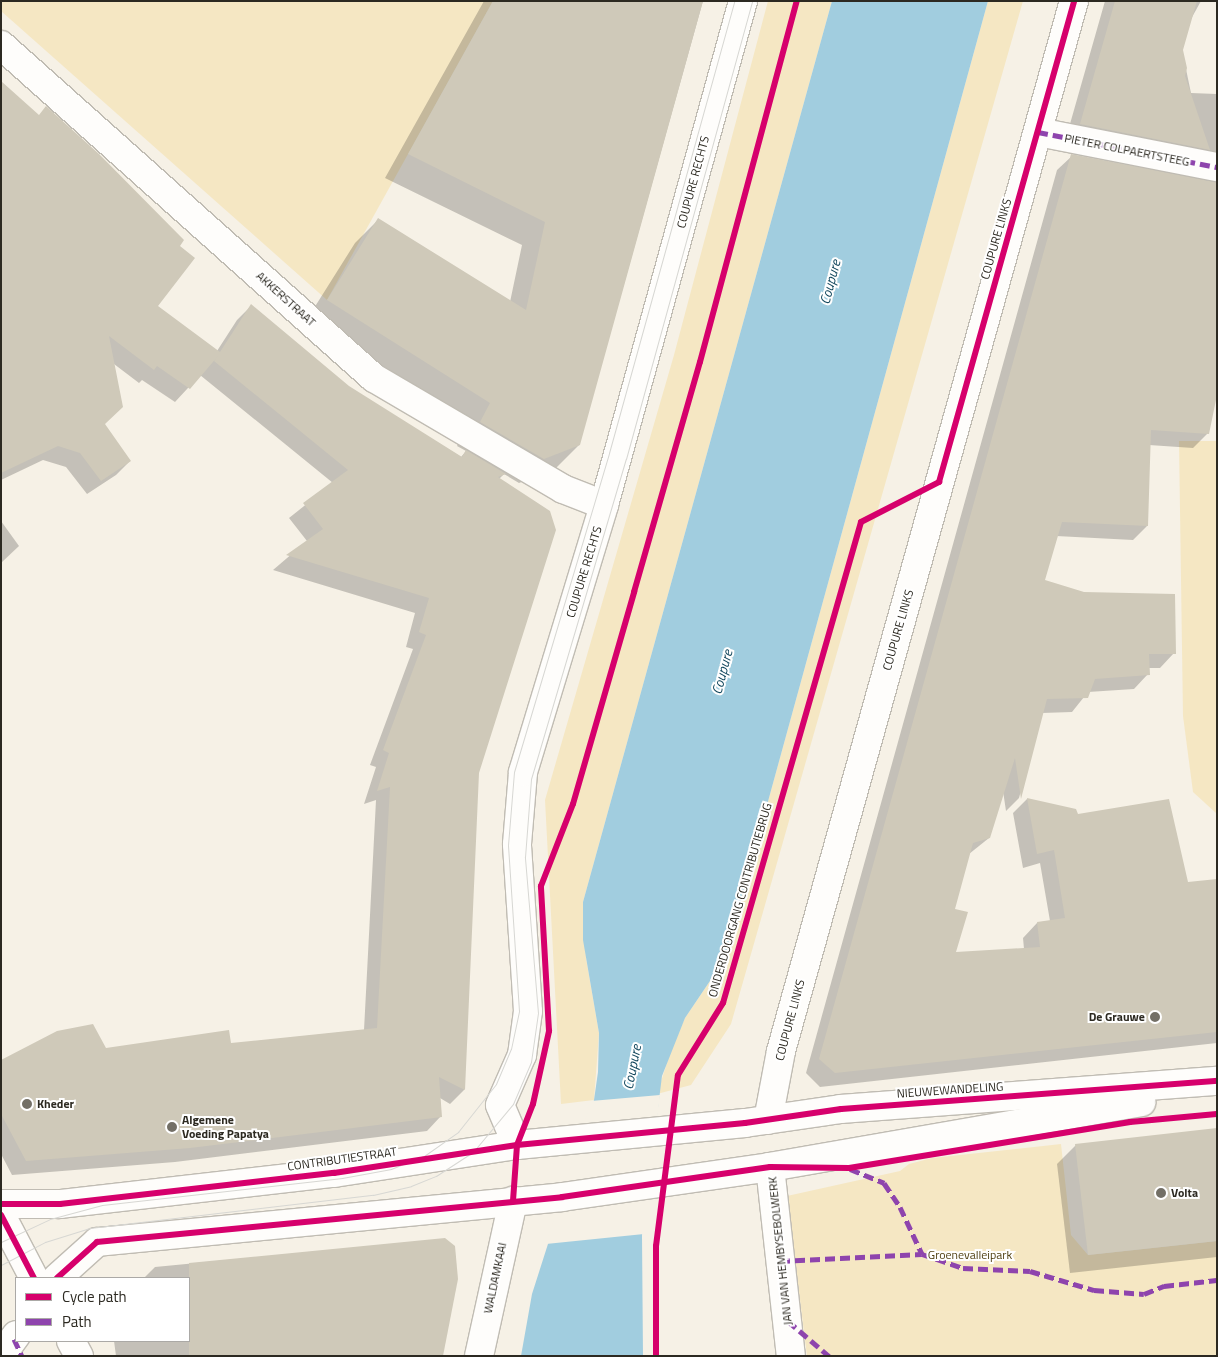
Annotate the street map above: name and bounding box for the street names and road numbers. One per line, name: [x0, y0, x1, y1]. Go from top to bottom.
street label: PIETER COLPAERTSTEEG: [1063, 131, 1191, 169]
street label: COUPURE RECHTS: [674, 134, 712, 230]
street label: COUPURE LINKS: [978, 197, 1014, 281]
street label: AKKERSTRAAT: [253, 269, 319, 329]
street label: COUPURE RECHTS: [563, 525, 605, 619]
street label: COUPURE LINKS: [880, 588, 916, 672]
street label: ONDERDOORGANG CONTRIBUTIEBRUG: [705, 801, 775, 999]
street label: COUPURE LINKS: [772, 978, 808, 1062]
street label: NIEUWEWANDELING: [896, 1079, 1004, 1101]
street label: CONTRIBUTIESTRAAT: [286, 1144, 398, 1174]
street label: JAN VAN HEMBYSEBOLWERK: [765, 1176, 795, 1326]
street label: WALDAMKAAI: [480, 1241, 510, 1315]

